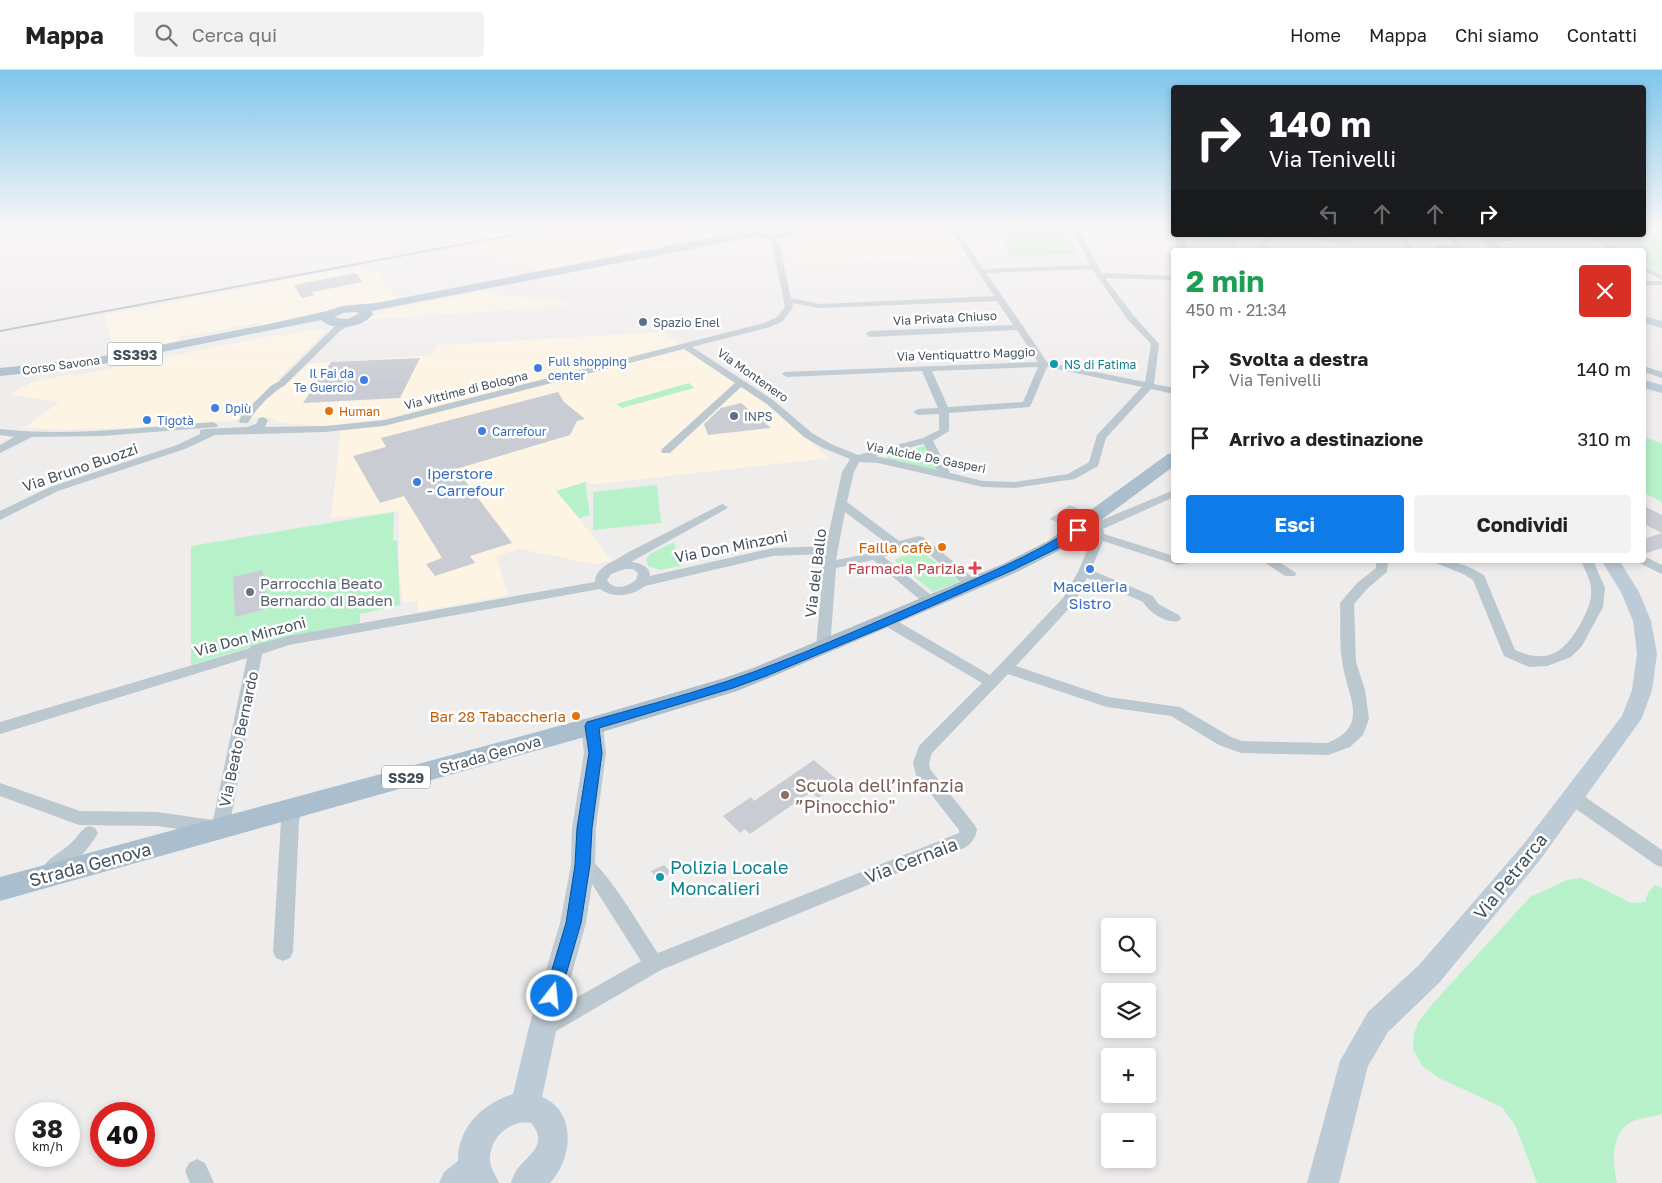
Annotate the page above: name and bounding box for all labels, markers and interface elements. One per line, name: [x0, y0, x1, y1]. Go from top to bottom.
search box: [134, 12, 484, 57]
text: Mappa: [25, 20, 104, 49]
icon: search: [152, 21, 180, 49]
text: Cerca qui: [192, 23, 277, 46]
text: Home: [1290, 24, 1341, 46]
text: Mappa: [1369, 24, 1427, 46]
text: Chi siamo: [1455, 24, 1539, 46]
text: Contatti: [1567, 24, 1637, 46]
text: 140 m: [1269, 103, 1371, 145]
icon: right: [1186, 105, 1251, 170]
text: Via Tenivelli: [1269, 145, 1396, 172]
icon: left: [1315, 200, 1343, 228]
icon: ahead: [1368, 200, 1396, 228]
icon: ahead: [1421, 200, 1449, 228]
icon: right: [1474, 200, 1502, 228]
text: 2 min: [1186, 263, 1264, 299]
button: close: [1579, 265, 1631, 317]
text: 450 m · 21:34: [1186, 300, 1287, 320]
street label: Via Privata Chiuso: [893, 308, 997, 328]
place label: Spazio Enel: [653, 315, 720, 330]
marker: Spazio Enel: [637, 316, 649, 328]
road number: SS393: [108, 342, 162, 366]
street label: Via Ventiquattro Maggio: [897, 344, 1035, 364]
street label: Via Montenero: [714, 345, 792, 405]
text: Svolta a destra: [1229, 347, 1368, 370]
street label: Corso Savona: [21, 352, 101, 378]
place label: Full shopping center: [548, 354, 627, 383]
icon: right: [1186, 354, 1214, 382]
place label: NS di Fatima: [1064, 357, 1136, 372]
text: 140 m: [1577, 357, 1631, 380]
marker: NS di Fatima: [1048, 358, 1060, 370]
marker: Full shopping center: [532, 362, 544, 374]
place label: Il Fai da Te Guercio: [293, 366, 354, 395]
street label: Via Vittime di Bologna: [403, 367, 529, 413]
text: Via Tenivelli: [1229, 370, 1321, 390]
marker: Il Fai da Te Guercio: [358, 374, 370, 386]
place label: Dpiù: [225, 401, 251, 416]
marker: Dpiù: [209, 402, 221, 414]
place label: Human: [339, 404, 380, 419]
marker: Human: [323, 405, 335, 417]
place label: INPS: [744, 409, 773, 424]
marker: INPS: [728, 410, 740, 422]
place label: Tigotà: [157, 413, 194, 428]
marker: Tigotà: [141, 414, 153, 426]
place label: Carrefour: [492, 424, 547, 439]
icon: arrive: [1186, 424, 1214, 452]
marker: Carrefour: [476, 425, 488, 437]
text: Arrivo a destinazione: [1229, 427, 1423, 450]
text: 310 m: [1577, 427, 1631, 450]
street label: Via Alcide De Gasperi: [865, 438, 987, 476]
street label: Via Bruno Buozzi: [20, 439, 140, 495]
place label: Iperstore - Carrefour: [427, 464, 505, 499]
marker: Iperstore - Carrefour: [411, 476, 423, 488]
button: Esci: [1186, 495, 1404, 553]
button: Condividi: [1414, 495, 1631, 553]
pin: [1057, 509, 1099, 551]
icon: arrive: [1064, 516, 1092, 544]
street label: Via Don Minzoni: [673, 526, 789, 566]
street label: Via del Ballo: [801, 527, 829, 619]
place label: Failla cafè: [858, 538, 932, 556]
marker: Failla cafè: [936, 541, 948, 553]
place label: Farmacia Parizia: [848, 559, 965, 577]
marker: Farmacia Parizia: [969, 562, 981, 574]
marker: Macelleria Sistro: [1084, 563, 1096, 575]
place label: Parrocchia Beato Bernardo di Baden: [260, 574, 393, 609]
place label: Macelleria Sistro: [1053, 577, 1127, 612]
marker: Parrocchia Beato Bernardo di Baden: [244, 586, 256, 598]
street label: Via Don Minzoni: [192, 612, 308, 660]
street label: Via Beato Bernardo: [215, 669, 261, 809]
place label: Bar 28 Tabaccheria: [430, 707, 566, 725]
marker: Bar 28 Tabaccheria: [570, 710, 582, 722]
street label: Strada Genova: [437, 731, 543, 777]
road number: SS29: [382, 766, 430, 789]
place label: Scuola dell’infanzia ”Pinocchio": [795, 774, 964, 817]
marker: Scuola dell’infanzia ”Pinocchio": [779, 789, 791, 801]
street label: Via Petrarca: [1469, 828, 1551, 924]
street label: Via Cernaia: [862, 832, 960, 888]
street label: Strada Genova: [27, 837, 153, 891]
place label: Polizia Locale Moncalieri: [670, 856, 789, 899]
marker: Polizia Locale Moncalieri: [654, 871, 666, 883]
map controls: [1101, 918, 1156, 1168]
button: search: [1101, 918, 1156, 973]
position arrow: [525, 969, 577, 1021]
button: layers: [1101, 983, 1156, 1038]
button: +: [1101, 1048, 1156, 1103]
speed limit sign: 40: [90, 1102, 155, 1167]
text: 38: [32, 1113, 63, 1144]
button: −: [1101, 1113, 1156, 1168]
text: km/h: [32, 1139, 63, 1154]

